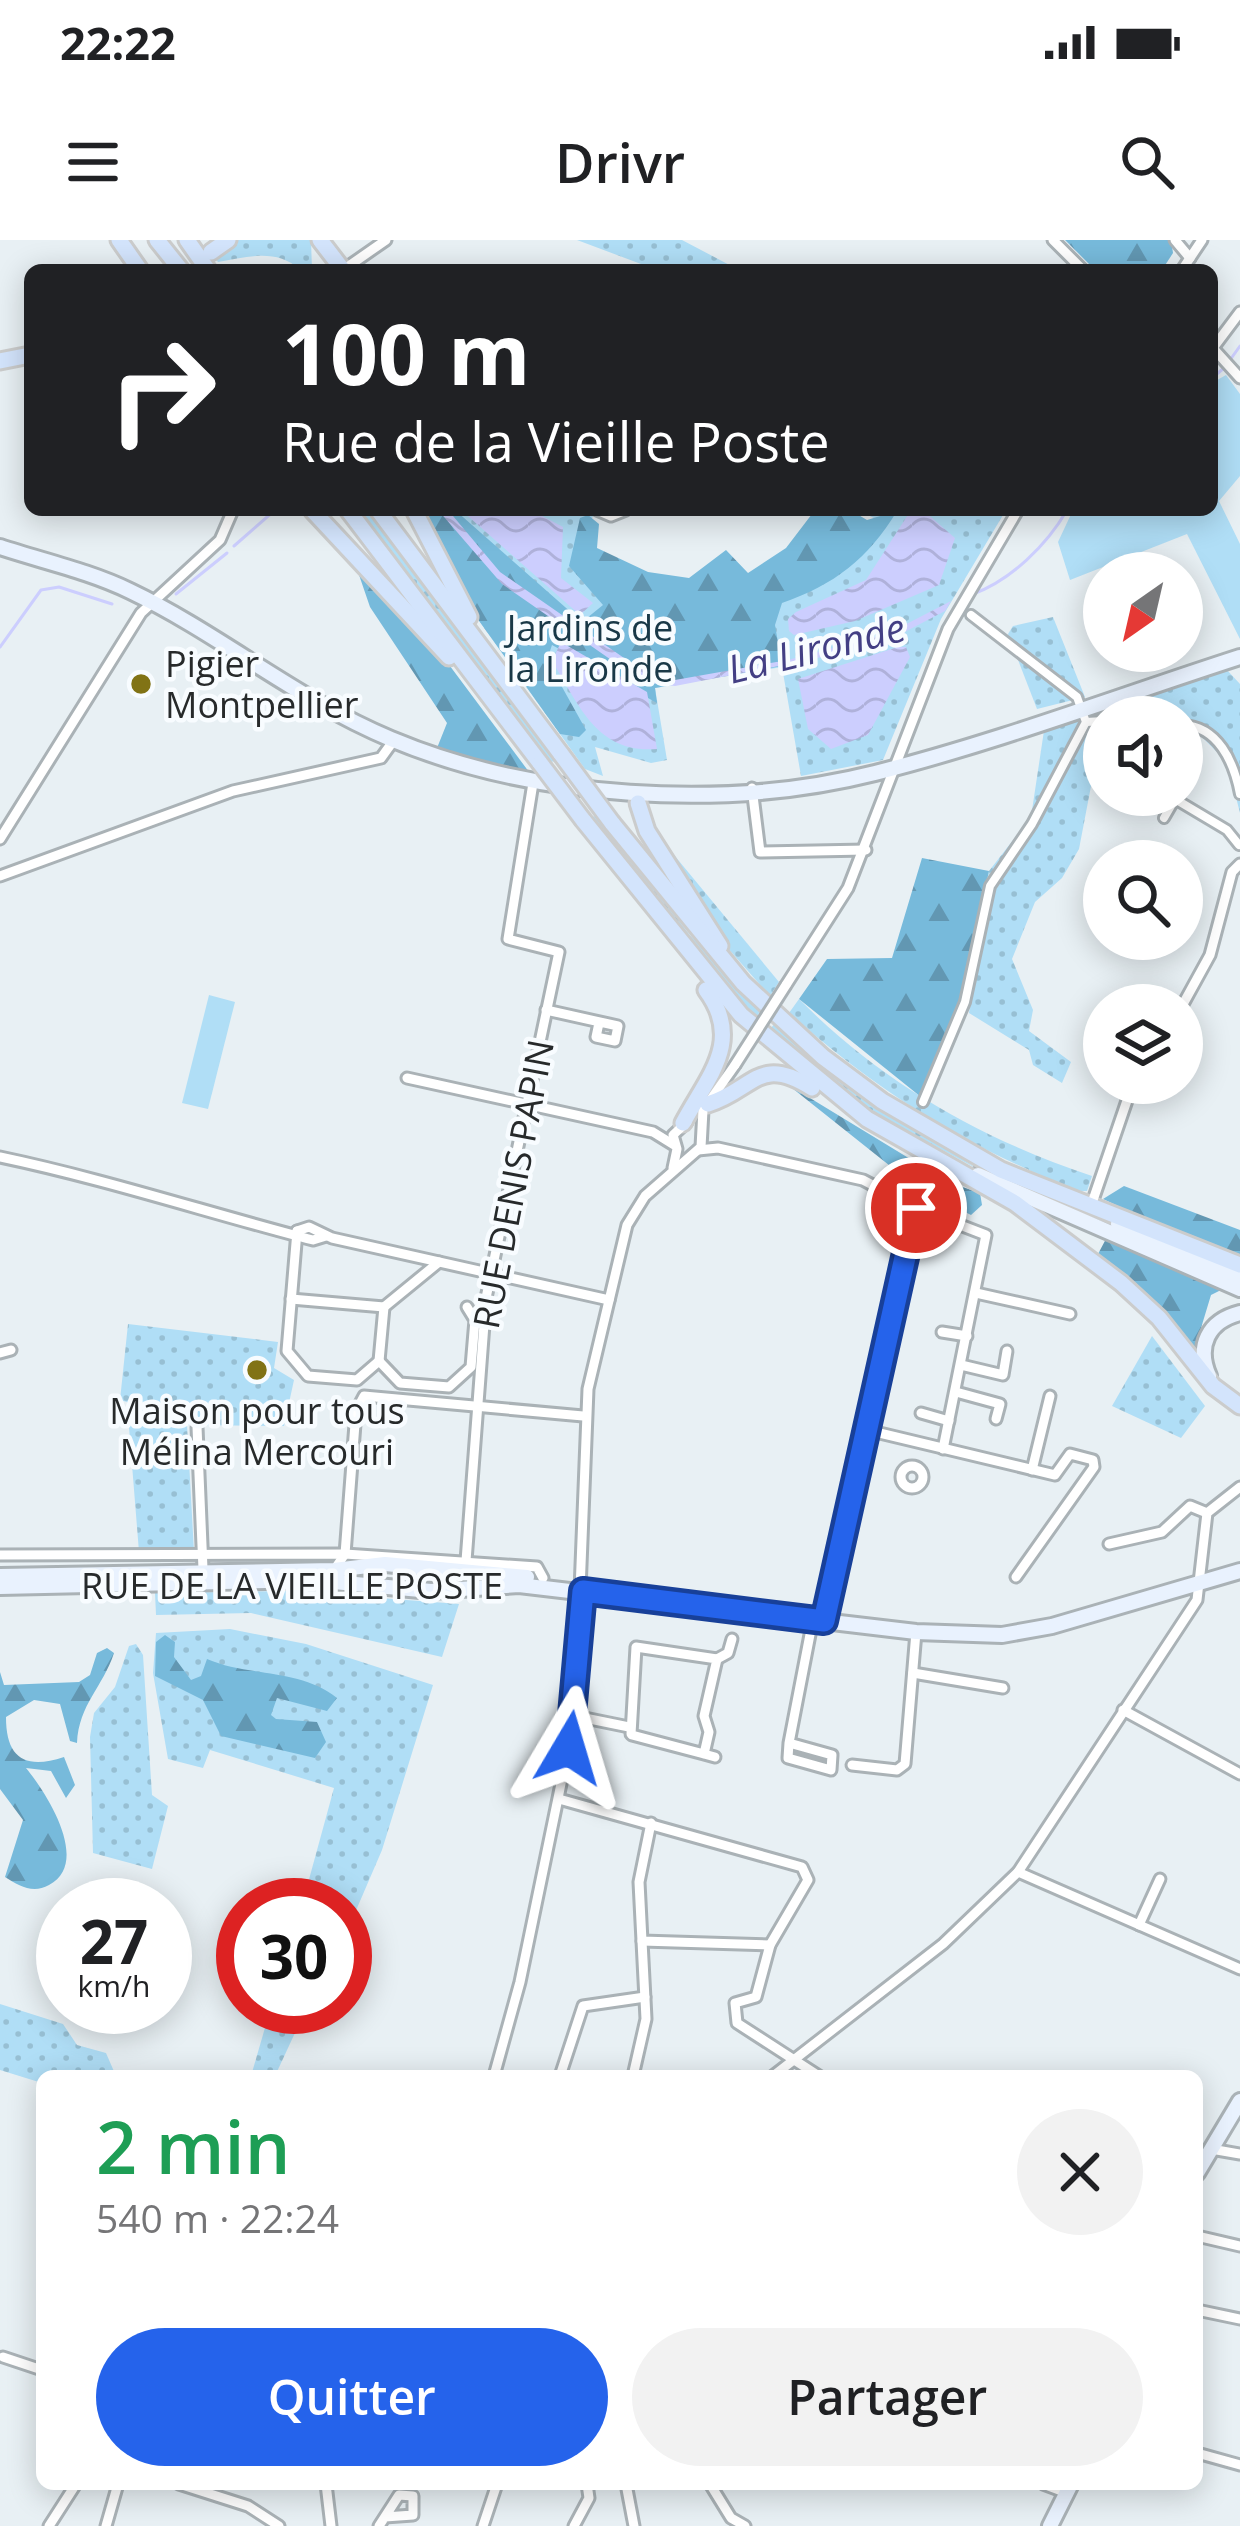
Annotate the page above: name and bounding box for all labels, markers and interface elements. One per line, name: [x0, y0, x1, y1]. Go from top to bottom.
text: 22:22: [60, 12, 176, 73]
text: Drivr: [555, 125, 685, 199]
icon: menu: [60, 129, 126, 195]
icon: search: [1114, 129, 1180, 195]
text: 100 m: [282, 295, 530, 410]
icon: right: [84, 312, 240, 468]
text: Rue de la Vieille Poste: [282, 404, 830, 478]
north arrow: [1083, 552, 1203, 672]
map controls: [1083, 552, 1203, 1104]
water label: La Lironde: [722, 599, 910, 695]
park label: Jardins de la Lironde: [504, 603, 674, 693]
place label: Pigier Montpellier: [165, 639, 359, 729]
marker: Pigier Montpellier: [128, 671, 154, 697]
button: sound: [1083, 696, 1203, 816]
button: search: [1083, 840, 1203, 960]
button: layers: [1083, 984, 1203, 1104]
street label: RUE DENIS PAPIN: [461, 1035, 565, 1333]
pin: [865, 1157, 967, 1259]
icon: arrive: [883, 1175, 949, 1241]
marker: Maison pour tous Mélina Mercouri: [244, 1357, 270, 1383]
place label: Maison pour tous Mélina Mercouri: [109, 1386, 405, 1476]
street label: RUE DE LA VIEILLE POSTE: [81, 1561, 503, 1610]
position arrow: [506, 1685, 632, 1811]
speed limit sign: 30: [216, 1878, 372, 2034]
text: 27: [80, 1900, 148, 1982]
text: km/h: [78, 1965, 150, 2006]
text: 2 min: [96, 2097, 290, 2195]
button: close: [1017, 2109, 1143, 2235]
text: 540 m · 22:24: [96, 2191, 339, 2244]
button: Quitter: [96, 2328, 608, 2466]
button: Partager: [632, 2328, 1143, 2466]

